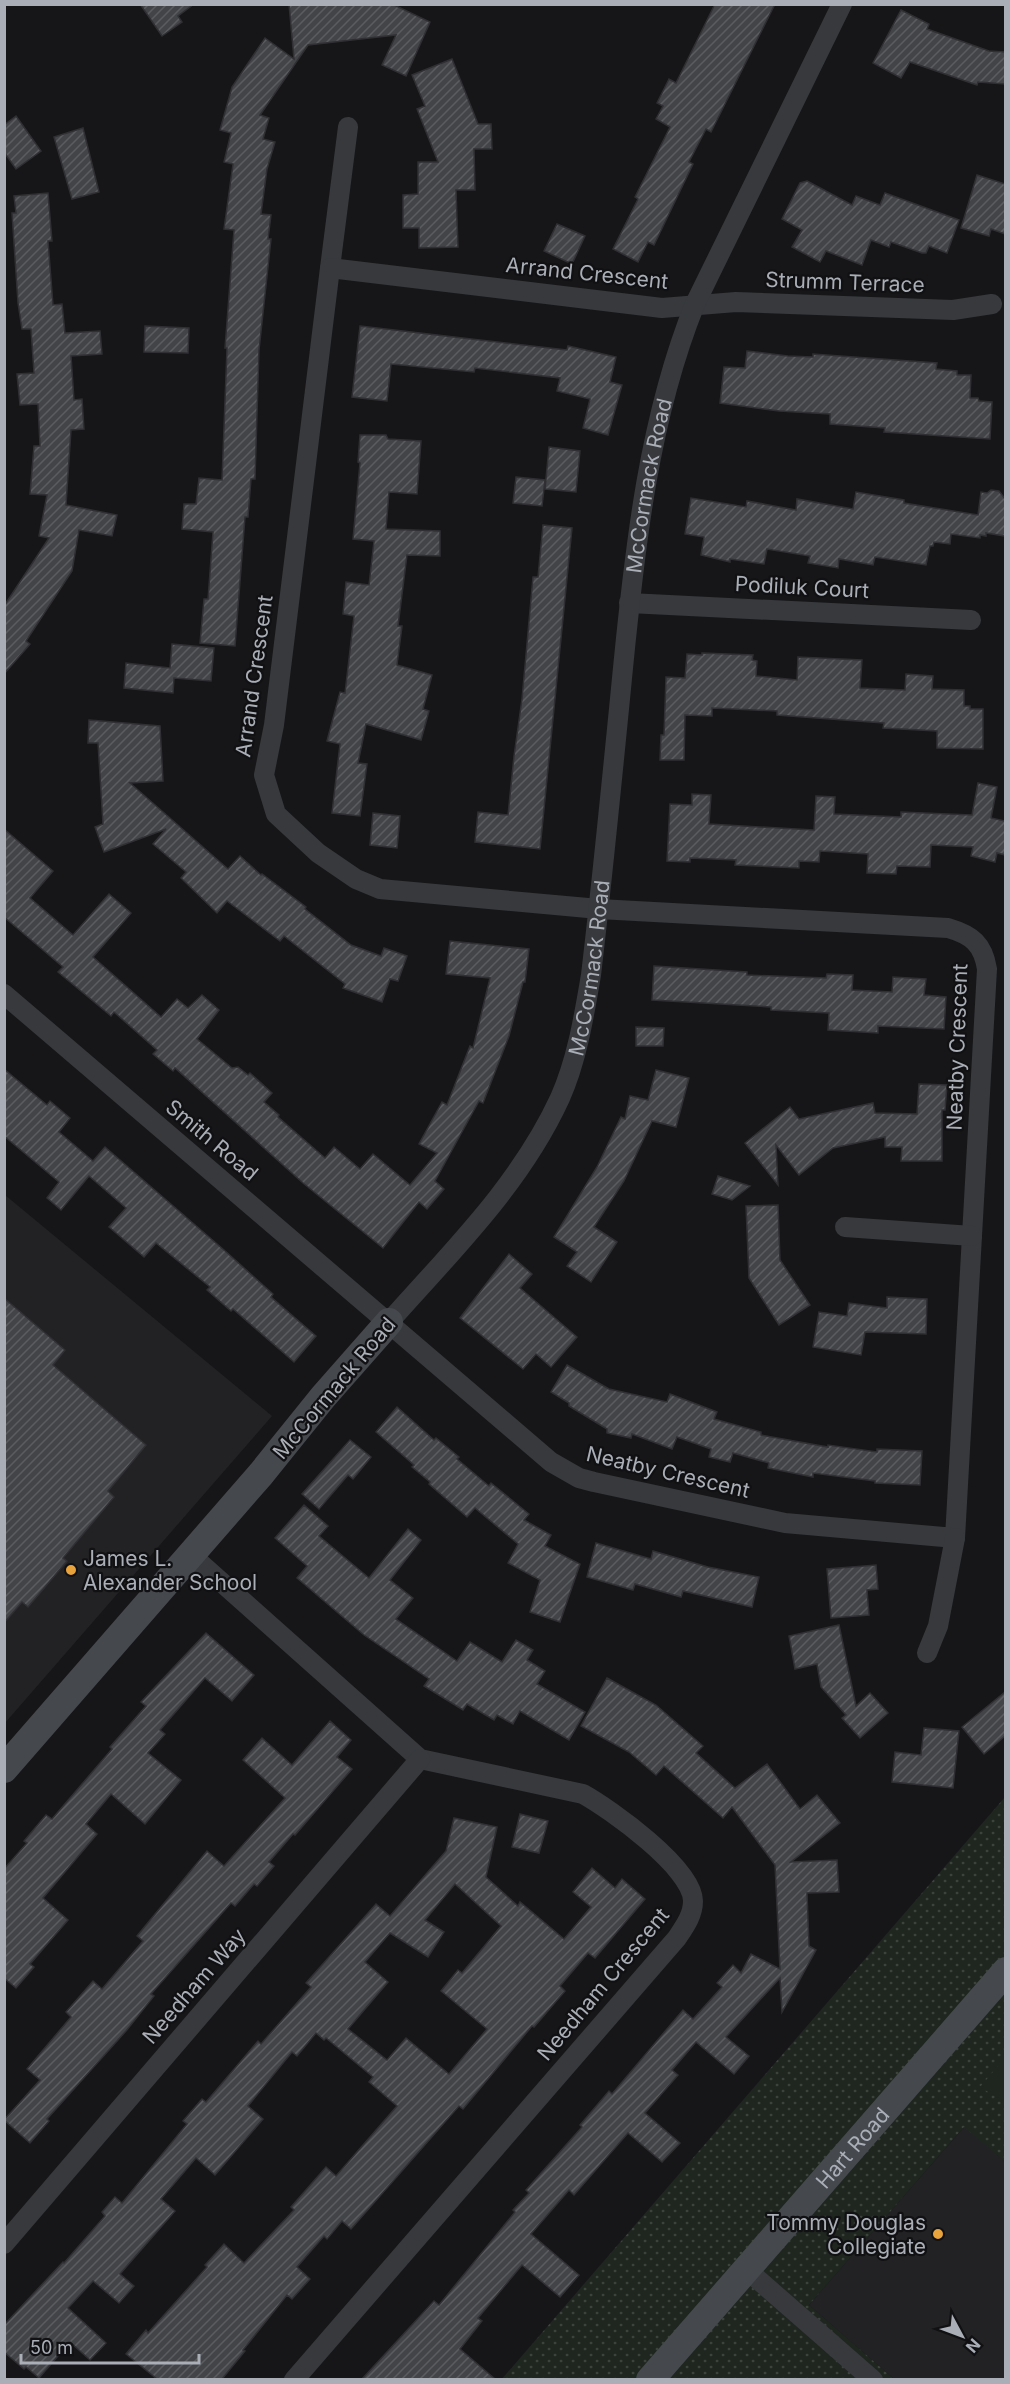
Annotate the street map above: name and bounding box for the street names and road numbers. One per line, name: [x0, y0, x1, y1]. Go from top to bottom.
street label: Arrand Crescent: [504, 252, 670, 294]
street label: Strumm Terrace: [765, 267, 925, 297]
street label: McCormack Road: [621, 395, 676, 575]
street label: Podiluk Court: [734, 571, 870, 603]
street label: Arrand Crescent: [230, 593, 278, 759]
street label: McCormack Road: [563, 879, 614, 1058]
street label: Neatby Crescent: [942, 963, 972, 1131]
street label: Smith Road: [161, 1094, 263, 1186]
street label: McCormack Road: [267, 1312, 401, 1464]
street label: Neatby Crescent: [584, 1441, 752, 1503]
street label: Needham Crescent: [532, 1903, 674, 2065]
street label: Needham Way: [137, 1923, 251, 2049]
street label: Hart Road: [810, 2102, 894, 2193]

